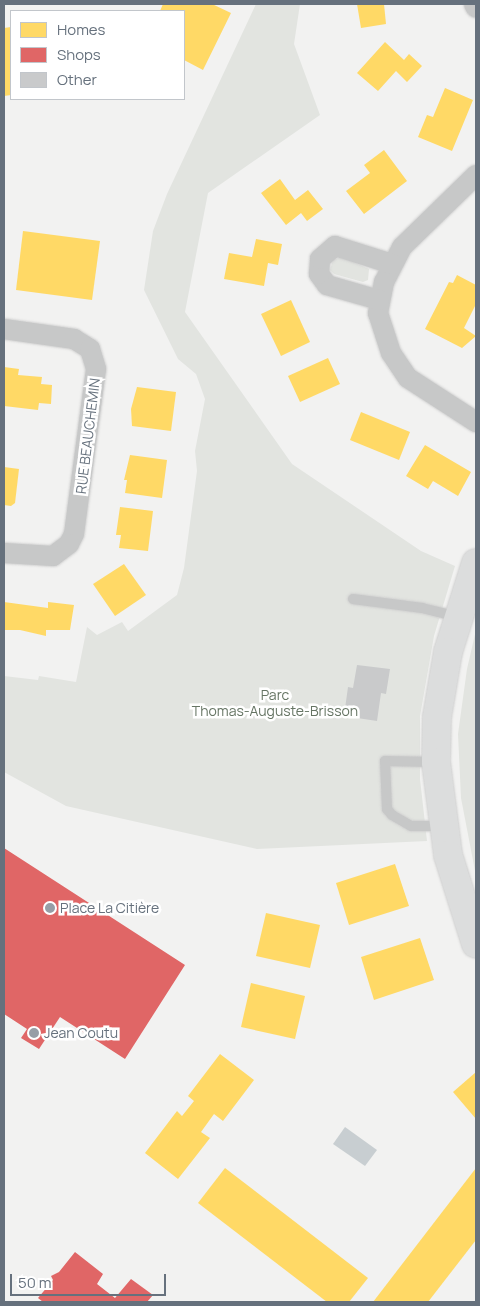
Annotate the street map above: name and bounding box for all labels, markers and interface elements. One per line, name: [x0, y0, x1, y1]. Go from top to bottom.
legend: [10, 10, 185, 100]
text: Homes: [57, 19, 105, 40]
text: Shops: [57, 44, 101, 65]
text: Other: [57, 69, 97, 90]
street label: RUE BEAUCHEMIN: [73, 377, 103, 495]
park label: Parc Thomas-Auguste-Brisson: [192, 687, 358, 720]
place label: Place La Citière: [60, 900, 159, 916]
marker: Place La Citière: [44, 902, 56, 914]
place label: Jean Coutu: [44, 1025, 118, 1041]
marker: Jean Coutu: [28, 1027, 40, 1039]
scale bar: [12, 1264, 169, 1296]
text: 50 m: [18, 1272, 52, 1293]

